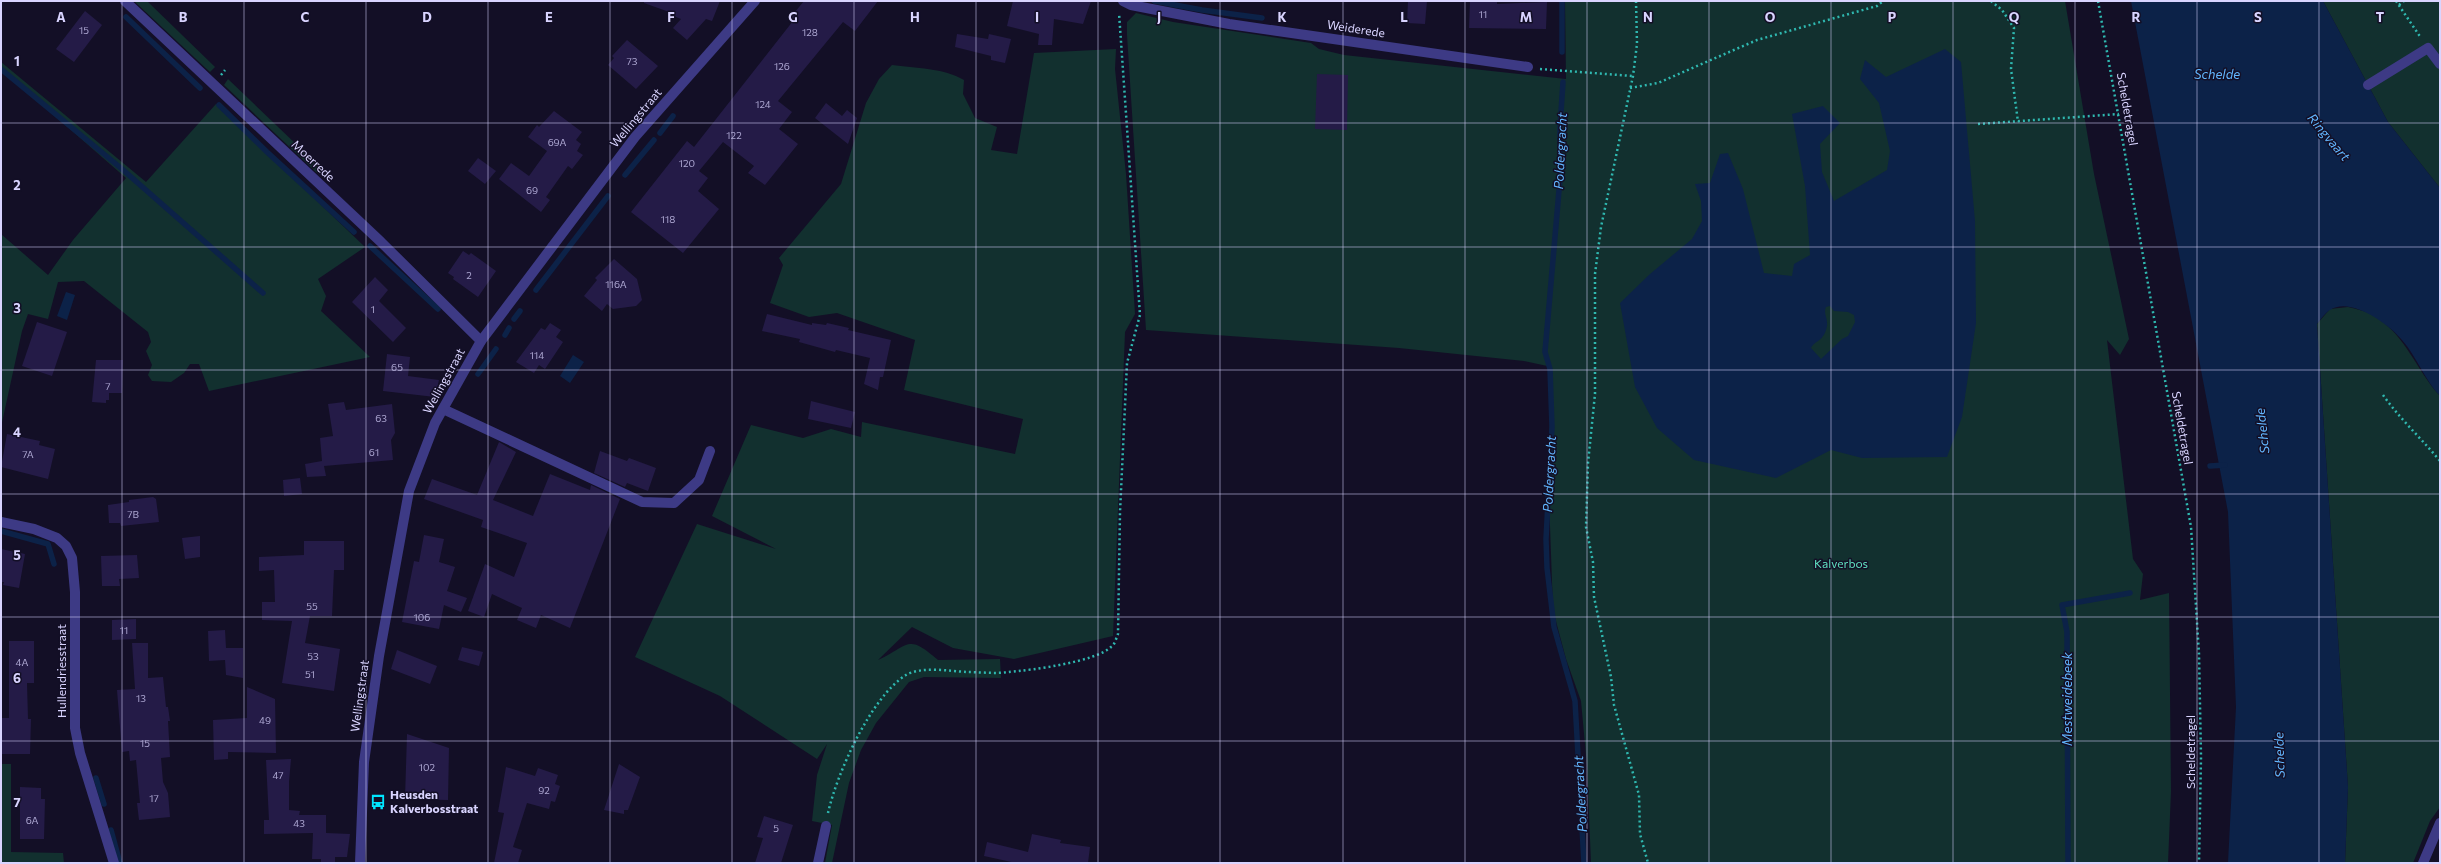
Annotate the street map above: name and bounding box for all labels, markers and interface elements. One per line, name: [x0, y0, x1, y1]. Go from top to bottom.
house number: 11: [1479, 8, 1487, 20]
text: A: [56, 9, 66, 25]
text: B: [179, 9, 188, 25]
text: C: [301, 9, 310, 25]
text: D: [422, 9, 432, 25]
text: E: [545, 9, 553, 25]
text: F: [667, 9, 675, 25]
text: G: [788, 9, 798, 25]
text: H: [910, 9, 920, 25]
text: I: [1035, 9, 1039, 25]
text: J: [1157, 9, 1161, 25]
text: K: [1277, 9, 1287, 25]
text: L: [1400, 9, 1408, 25]
text: M: [1520, 9, 1532, 25]
text: N: [1643, 9, 1653, 25]
text: O: [1765, 9, 1776, 25]
text: P: [1888, 9, 1897, 25]
text: Q: [2009, 9, 2020, 25]
text: R: [2132, 9, 2141, 25]
text: S: [2254, 9, 2262, 25]
text: T: [2376, 9, 2385, 25]
street label: Weiderede: [1326, 17, 1386, 39]
house number: 15: [79, 24, 89, 36]
house number: 128: [802, 26, 818, 38]
text: 1: [14, 53, 20, 69]
house number: 73: [627, 55, 638, 67]
house number: 126: [774, 60, 790, 72]
water label: Schelde: [2194, 66, 2240, 82]
street label: Scheldetragel: [2115, 71, 2141, 147]
street label: Wellingstraat: [606, 85, 664, 150]
house number: 124: [755, 98, 771, 110]
water label: Ringvaart: [2304, 110, 2354, 165]
water label: Poldergracht: [1550, 112, 1570, 190]
house number: 122: [726, 129, 742, 141]
house number: 69A: [548, 136, 566, 148]
street label: Moerrede: [289, 137, 338, 184]
house number: 120: [679, 157, 695, 169]
text: 2: [13, 177, 21, 193]
house number: 69: [526, 184, 538, 196]
house number: 118: [661, 213, 675, 225]
house number: 2: [466, 269, 472, 281]
house number: 116A: [605, 278, 627, 290]
text: 3: [13, 300, 21, 316]
house number: 1: [371, 303, 375, 315]
street label: Wellingstraat: [419, 345, 467, 416]
house number: 114: [530, 349, 544, 361]
house number: 65: [391, 361, 403, 373]
house number: 7: [105, 380, 111, 392]
street label: Scheldetragel: [2170, 390, 2196, 466]
water label: Schelde: [2252, 407, 2272, 455]
house number: 63: [375, 412, 387, 424]
text: 4: [13, 424, 21, 440]
water label: Poldergracht: [1539, 435, 1559, 513]
house number: 61: [369, 446, 379, 458]
house number: 7A: [22, 448, 34, 460]
house number: 7B: [127, 508, 139, 520]
text: 5: [13, 547, 21, 563]
park label: Kalverbos: [1814, 556, 1868, 570]
house number: 55: [306, 600, 318, 612]
house number: 106: [414, 611, 430, 623]
street label: Hullendriesstraat: [54, 624, 68, 718]
house number: 11: [120, 624, 128, 636]
house number: 53: [307, 650, 319, 662]
water label: Mestweidebeek: [2059, 651, 2075, 746]
house number: 4A: [16, 656, 29, 668]
street label: Wellingstraat: [347, 659, 371, 733]
house number: 51: [305, 668, 315, 680]
text: 6: [13, 670, 21, 686]
house number: 13: [136, 692, 146, 704]
house number: 49: [259, 714, 271, 726]
street label: Scheldetragel: [2183, 715, 2197, 789]
water label: Schelde: [2270, 732, 2288, 778]
house number: 15: [140, 737, 150, 749]
water label: Poldergracht: [1570, 755, 1590, 833]
house number: 102: [419, 761, 436, 773]
house number: 47: [272, 769, 284, 781]
house number: 92: [538, 784, 550, 796]
place label: Heusden Kalverbosstraat: [390, 787, 478, 815]
house number: 17: [149, 792, 159, 804]
bus stop icon: Heusden Kalverbosstraat: [369, 793, 387, 811]
text: 7: [13, 794, 21, 810]
house number: 6A: [26, 814, 38, 826]
house number: 43: [293, 817, 305, 829]
house number: 5: [773, 822, 779, 834]

